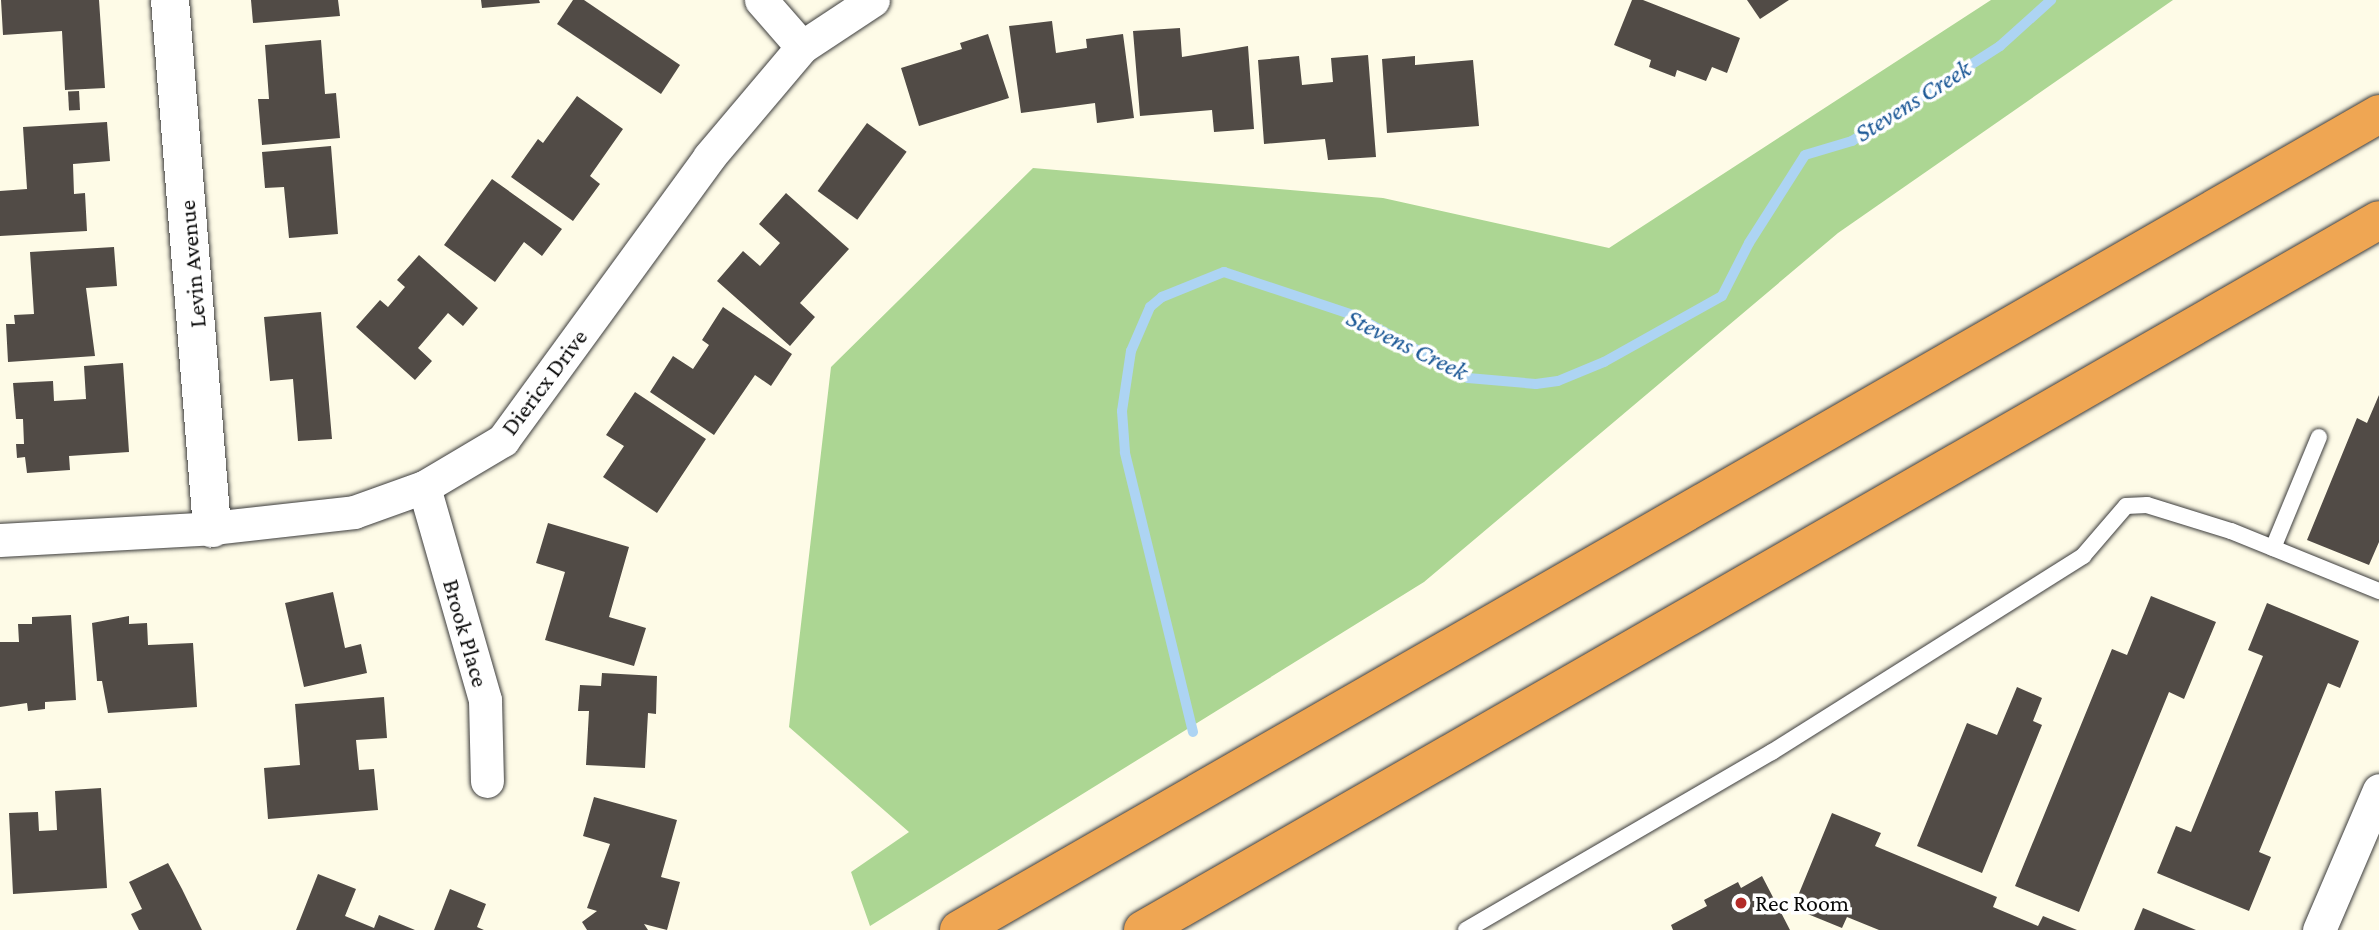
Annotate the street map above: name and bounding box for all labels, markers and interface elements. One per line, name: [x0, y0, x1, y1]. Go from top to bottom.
water label: Stevens Creek: [1849, 53, 1977, 149]
street label: Levin Avenue: [172, 199, 212, 329]
water label: Stevens Creek: [1341, 302, 1473, 388]
street label: Diericx Drive: [495, 323, 593, 441]
street label: Brook Place: [437, 576, 495, 690]
place label: Rec Room: [1755, 889, 1849, 917]
marker: Rec Room: [1733, 895, 1749, 911]

